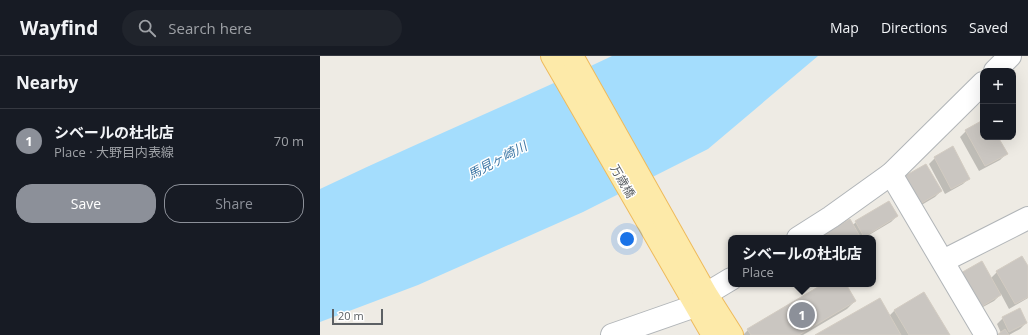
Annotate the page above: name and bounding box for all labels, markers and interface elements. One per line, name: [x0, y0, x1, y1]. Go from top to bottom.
search box: [122, 10, 402, 46]
text: Wayfind: [20, 15, 98, 41]
icon: search: [136, 17, 158, 39]
text: Search here: [168, 18, 252, 38]
text: Map: [830, 18, 859, 37]
text: Directions: [881, 18, 947, 37]
text: Saved: [969, 18, 1008, 37]
map controls: [980, 68, 1016, 140]
button: +: [980, 68, 1016, 104]
text: Nearby: [16, 71, 78, 94]
button: −: [980, 104, 1016, 140]
text: シベールの杜北店: [54, 122, 174, 142]
text: 1: [25, 132, 33, 150]
text: 70 m: [274, 132, 304, 150]
water label: 馬見ヶ崎川: [464, 136, 532, 183]
text: Place · 大野目内表線: [54, 143, 174, 161]
street label: 万歳橋: [607, 161, 639, 201]
button: Save: [16, 184, 156, 223]
button: Share: [164, 184, 304, 223]
your location: [617, 229, 637, 249]
popup: [728, 235, 876, 287]
text: シベールの杜北店: [742, 243, 862, 263]
text: Place: [742, 263, 774, 281]
pin: 1: [789, 300, 815, 330]
scale bar: [332, 307, 383, 326]
text: 20 m: [338, 308, 364, 323]

